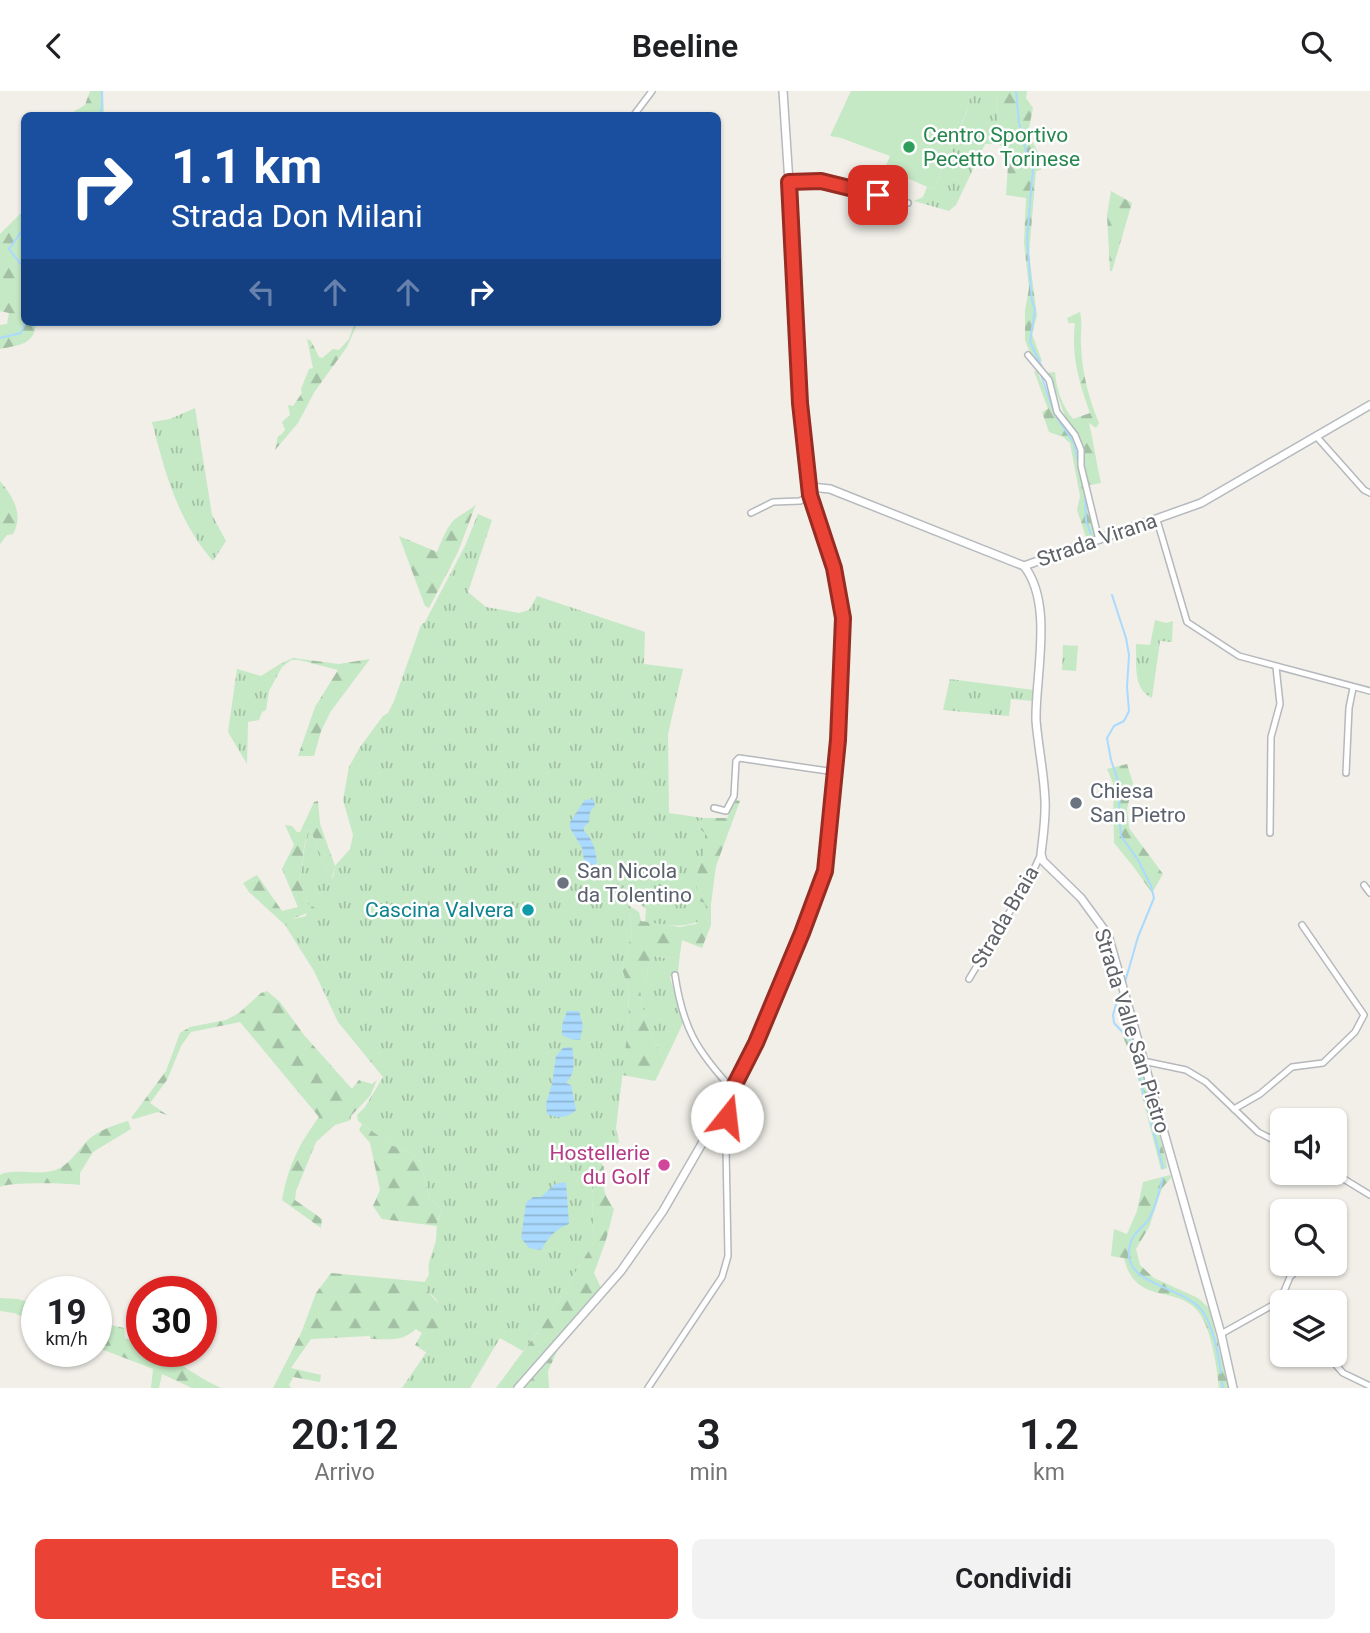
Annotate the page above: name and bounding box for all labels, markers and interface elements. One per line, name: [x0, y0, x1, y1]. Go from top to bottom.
icon: back: [35, 27, 73, 65]
text: Beeline: [632, 27, 738, 65]
icon: search: [1297, 27, 1335, 65]
place label: Centro Sportivo Pecetto Torinese: [923, 123, 1080, 171]
text: 1.1 km: [171, 138, 322, 195]
marker: Centro Sportivo Pecetto Torinese: [901, 139, 917, 155]
icon: right: [56, 140, 147, 231]
pin: [848, 165, 908, 225]
icon: arrive: [859, 176, 897, 214]
text: Strada Don Milani: [171, 197, 423, 235]
icon: left: [243, 273, 281, 311]
icon: ahead: [316, 273, 354, 311]
icon: ahead: [389, 273, 427, 311]
icon: right: [462, 273, 500, 311]
street label: Strada Virana: [1034, 508, 1160, 572]
place label: Chiesa San Pietro: [1090, 779, 1186, 827]
marker: Chiesa San Pietro: [1068, 795, 1084, 811]
place label: San Nicola da Tolentino: [577, 859, 692, 907]
street label: Strada Braia: [966, 862, 1044, 972]
marker: San Nicola da Tolentino: [555, 875, 571, 891]
place label: Cascina Valvera: [365, 898, 514, 922]
marker: Cascina Valvera: [520, 902, 536, 918]
street label: Strada Valle San Pietro: [1089, 926, 1175, 1136]
position arrow: [690, 1080, 764, 1154]
map controls: [1270, 1108, 1347, 1367]
button: sound: [1270, 1108, 1347, 1185]
place label: Hostellerie du Golf: [549, 1141, 651, 1189]
marker: Hostellerie du Golf: [656, 1157, 672, 1173]
button: search: [1270, 1199, 1347, 1276]
speed limit sign: 30: [126, 1276, 217, 1367]
button: layers: [1270, 1290, 1347, 1367]
text: 19: [46, 1292, 87, 1333]
text: km/h: [45, 1328, 88, 1349]
text: 20:12: [291, 1410, 398, 1459]
text: 3: [697, 1410, 721, 1459]
text: 1.2: [1019, 1410, 1079, 1459]
text: Arrivo: [315, 1459, 375, 1486]
text: min: [689, 1459, 728, 1486]
text: km: [1033, 1459, 1065, 1486]
button: Esci: [35, 1539, 678, 1619]
button: Condividi: [692, 1539, 1335, 1619]

